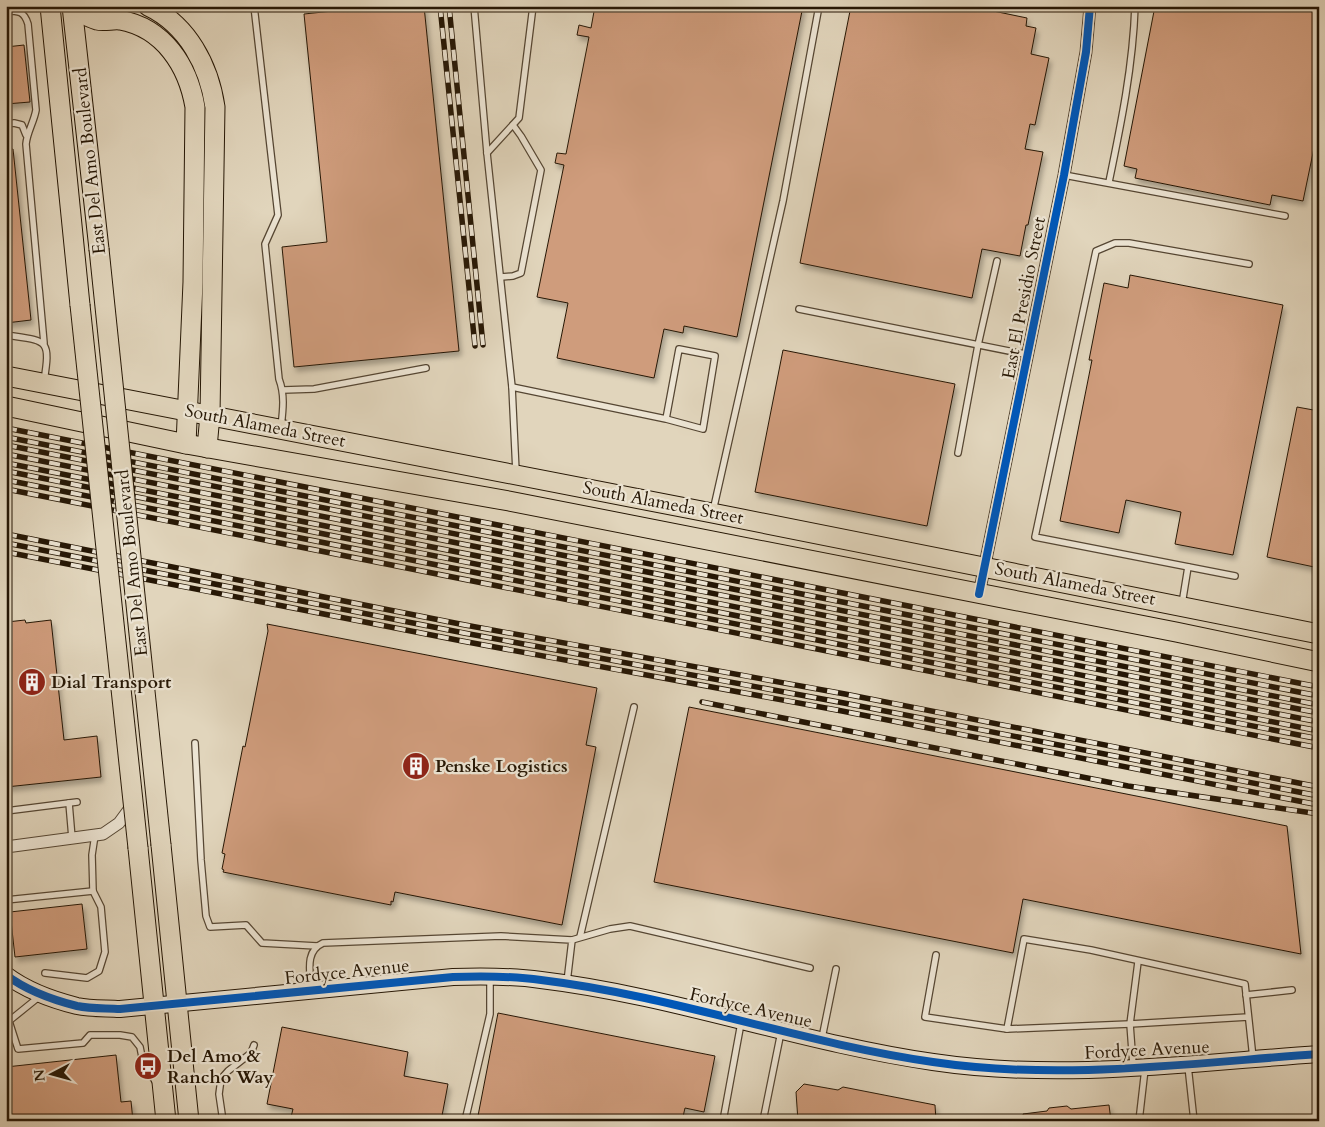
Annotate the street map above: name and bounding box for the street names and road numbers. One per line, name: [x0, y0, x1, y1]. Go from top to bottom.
street label: East Del Amo Boulevard: [68, 66, 112, 256]
street label: East El Presidio Street: [996, 214, 1052, 381]
street label: South Alameda Street: [183, 398, 348, 454]
street label: East Del Amo Boulevard: [110, 468, 154, 658]
street label: South Alameda Street: [581, 475, 746, 531]
street label: South Alameda Street: [993, 556, 1158, 612]
street label: Fordyce Avenue: [283, 953, 411, 991]
street label: Fordyce Avenue: [687, 982, 815, 1034]
street label: Fordyce Avenue: [1084, 1034, 1210, 1066]

